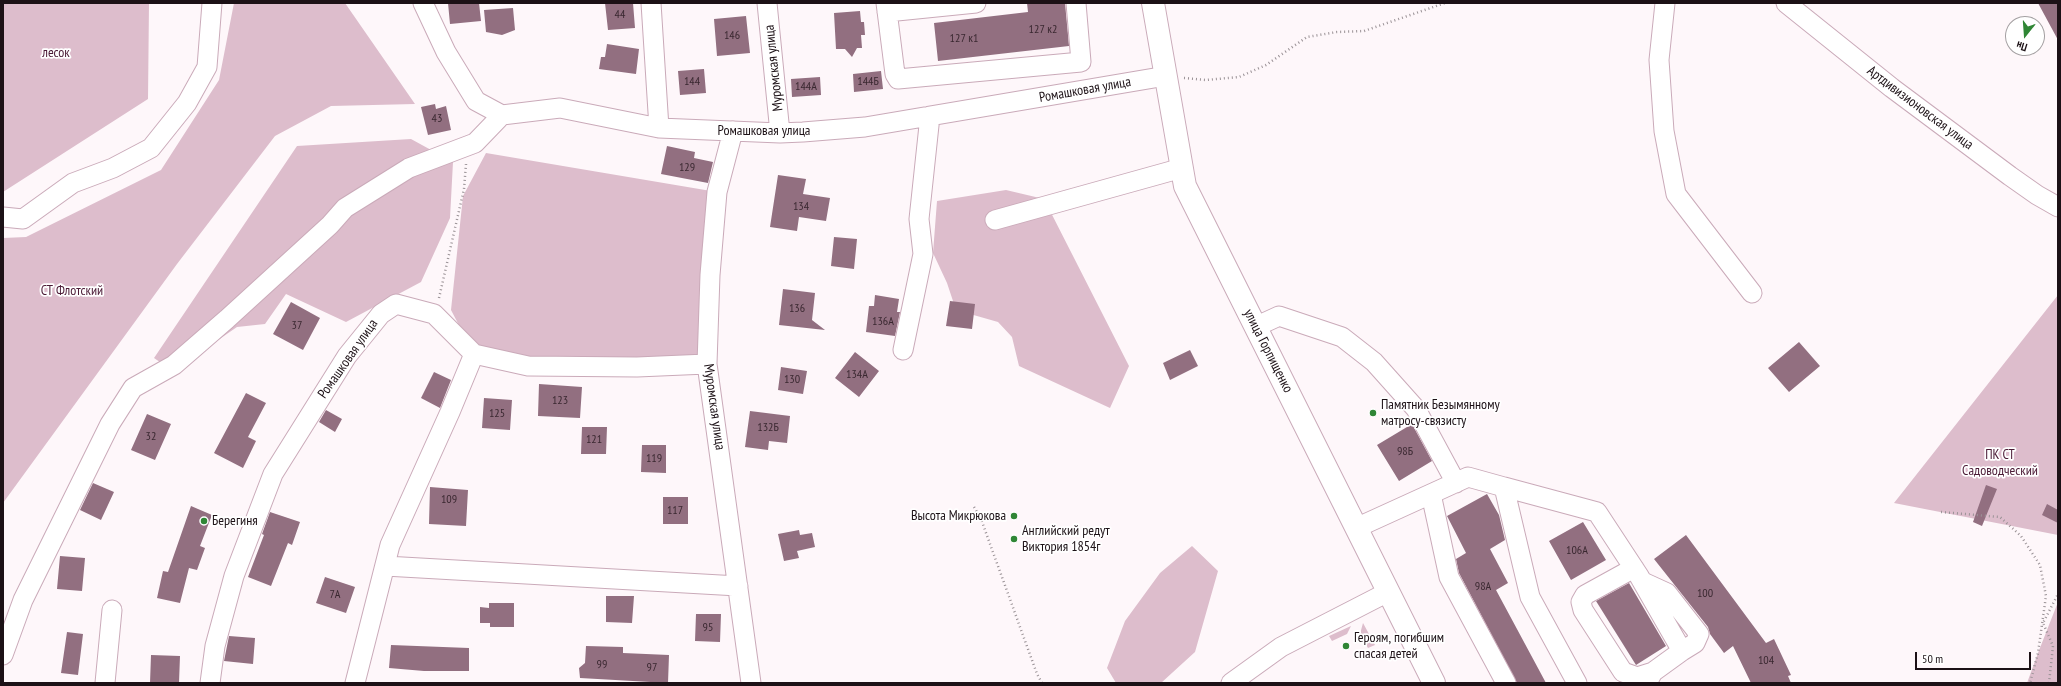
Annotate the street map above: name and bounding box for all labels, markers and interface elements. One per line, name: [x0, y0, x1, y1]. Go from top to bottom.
house number: 44: [615, 8, 625, 22]
north arrow: [2005, 16, 2045, 56]
house number: 127 к2: [1029, 23, 1057, 37]
street label: Муромская улица: [761, 24, 787, 112]
house number: 146: [724, 29, 740, 43]
house number: 127 к1: [950, 32, 978, 46]
text: Пн: [2015, 38, 2029, 55]
park label: лесок: [42, 45, 70, 61]
street label: Артдивизионовская улица: [1864, 63, 1976, 153]
street label: Ромашковая улица: [1038, 74, 1132, 106]
house number: 144: [684, 75, 700, 89]
house number: 144Б: [857, 75, 879, 89]
house number: 144А: [795, 80, 817, 94]
house number: 43: [432, 112, 442, 126]
street label: Ромашковая улица: [718, 123, 810, 139]
house number: 129: [679, 161, 695, 175]
house number: 134: [793, 200, 809, 214]
park label: СТ Флотский: [41, 283, 103, 299]
house number: 136: [789, 302, 805, 316]
street label: улица Горпищенко: [1240, 306, 1296, 396]
house number: 136А: [872, 315, 894, 329]
street label: Ромашковая улица: [314, 316, 382, 402]
house number: 37: [292, 319, 302, 333]
street label: Муромская улица: [700, 363, 728, 451]
house number: 134А: [846, 368, 868, 382]
house number: 130: [784, 373, 800, 387]
house number: 123: [552, 394, 568, 408]
place label: Памятник Безымянному матросу-связисту: [1381, 397, 1500, 430]
house number: 125: [489, 407, 505, 421]
marker: Памятник Безымянному матросу-связисту: [1368, 408, 1378, 418]
house number: 132Б: [757, 421, 779, 435]
house number: 32: [146, 430, 156, 444]
house number: 121: [586, 433, 602, 447]
house number: 98Б: [1397, 445, 1413, 459]
park label: ПК СТ Садоводческий: [1962, 447, 2038, 480]
house number: 119: [646, 452, 662, 466]
house number: 109: [441, 493, 457, 507]
house number: 117: [667, 504, 683, 518]
place label: Высота Микрюкова: [911, 508, 1006, 524]
marker: Высота Микрюкова: [1009, 511, 1019, 521]
place label: Берегиня: [212, 513, 258, 529]
marker: Берегиня: [199, 516, 209, 526]
place label: Английский редут Виктория 1854г: [1022, 523, 1110, 556]
marker: Английский редут Виктория 1854г: [1009, 534, 1019, 544]
house number: 106А: [1566, 544, 1588, 558]
house number: 98А: [1475, 580, 1491, 594]
house number: 100: [1697, 587, 1713, 601]
house number: 7А: [329, 588, 341, 602]
house number: 95: [703, 621, 713, 635]
place label: Героям, погибшим спасая детей: [1354, 630, 1444, 662]
marker: Героям, погибшим спасая детей: [1341, 641, 1351, 651]
scale bar: [1917, 644, 2033, 670]
text: 50 m: [1922, 651, 1943, 666]
house number: 104: [1758, 654, 1774, 668]
house number: 99: [597, 658, 607, 672]
house number: 97: [647, 661, 657, 675]

